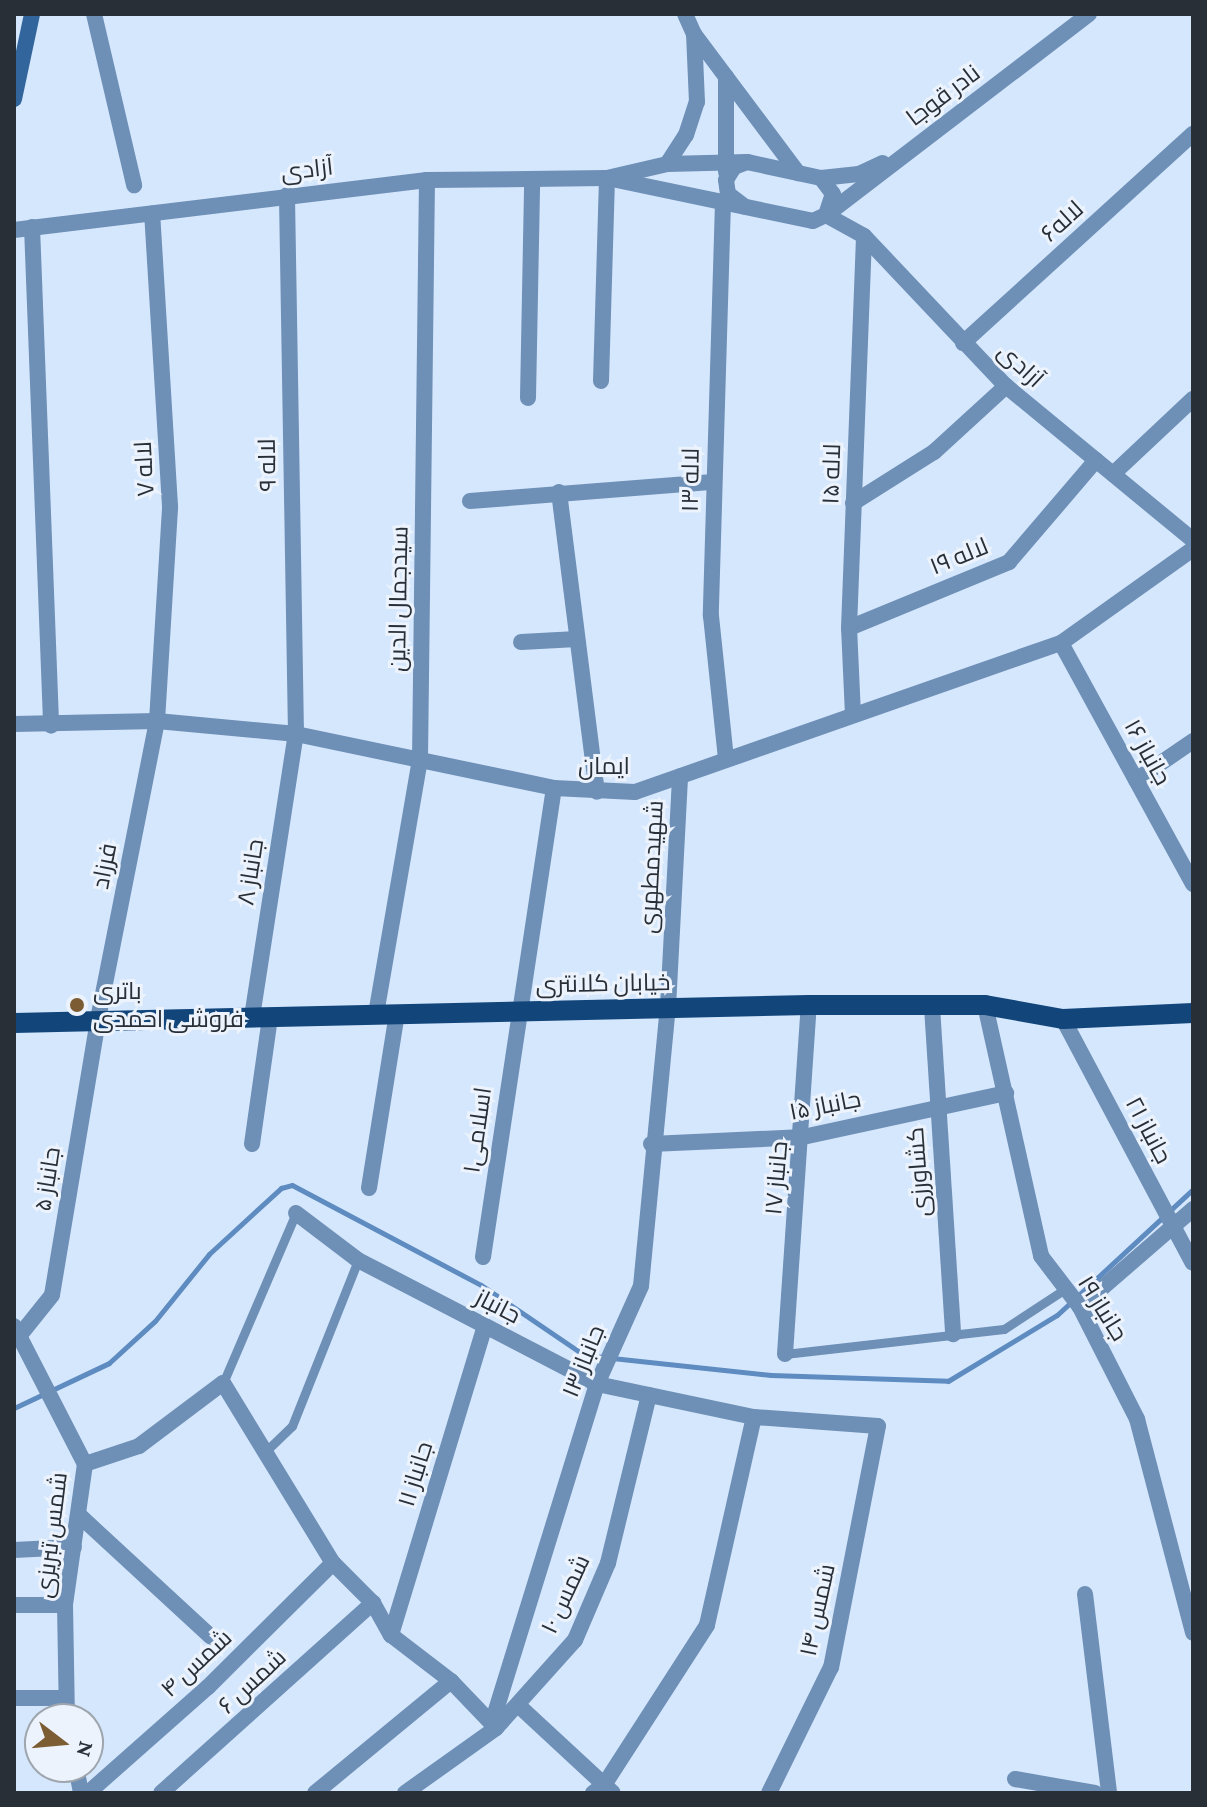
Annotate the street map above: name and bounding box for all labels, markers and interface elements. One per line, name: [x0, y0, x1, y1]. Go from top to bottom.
street label: نادر قوجا: [900, 58, 986, 132]
street label: آزادی: [279, 152, 335, 186]
street label: لاله۶: [1035, 194, 1089, 248]
street label: آزادی: [992, 337, 1050, 393]
street label: لاله ۹: [252, 438, 282, 492]
street label: لاله ۷: [128, 441, 160, 497]
street label: لاله ۱۵: [816, 443, 846, 505]
street label: لاله ۱۳: [675, 448, 705, 512]
street label: سیدجمال الدین: [382, 526, 414, 672]
street label: لاله ۱۹: [926, 531, 992, 581]
street label: جانباز ۱۶: [1118, 714, 1178, 790]
street label: ایمان: [578, 752, 630, 780]
street label: شهیدمطهری: [633, 800, 669, 934]
street label: جانباز ۸: [231, 837, 269, 907]
street label: فرزاد: [85, 841, 123, 891]
street label: خیابان کلانتری: [535, 967, 671, 999]
place label: باتری فروشی احمدی: [93, 977, 244, 1033]
marker: باتری فروشی احمدی: [68, 996, 86, 1014]
street label: جانباز ۱۵: [787, 1084, 863, 1126]
street label: اسلامی۱: [457, 1085, 497, 1175]
street label: جانباز ۲۱: [1119, 1092, 1179, 1168]
street label: کشاورزی: [900, 1126, 936, 1218]
street label: جانباز ۱۷: [758, 1140, 794, 1216]
street label: جانباز ۵: [28, 1145, 66, 1213]
street label: جانباز ۱۹: [1072, 1270, 1134, 1346]
street label: جانباز: [470, 1282, 526, 1330]
street label: جانباز ۱۳: [556, 1321, 610, 1401]
street label: جانباز ۱۱: [391, 1438, 439, 1510]
street label: شمس تبریزی: [29, 1471, 73, 1599]
street label: شمس ۱۰: [534, 1550, 596, 1638]
street label: شمس ۱۴: [793, 1561, 841, 1659]
street label: شمس ۴: [155, 1623, 237, 1703]
street label: شمس ۶: [212, 1643, 292, 1719]
north arrow: [24, 1703, 104, 1783]
text: N: [72, 1739, 100, 1760]

